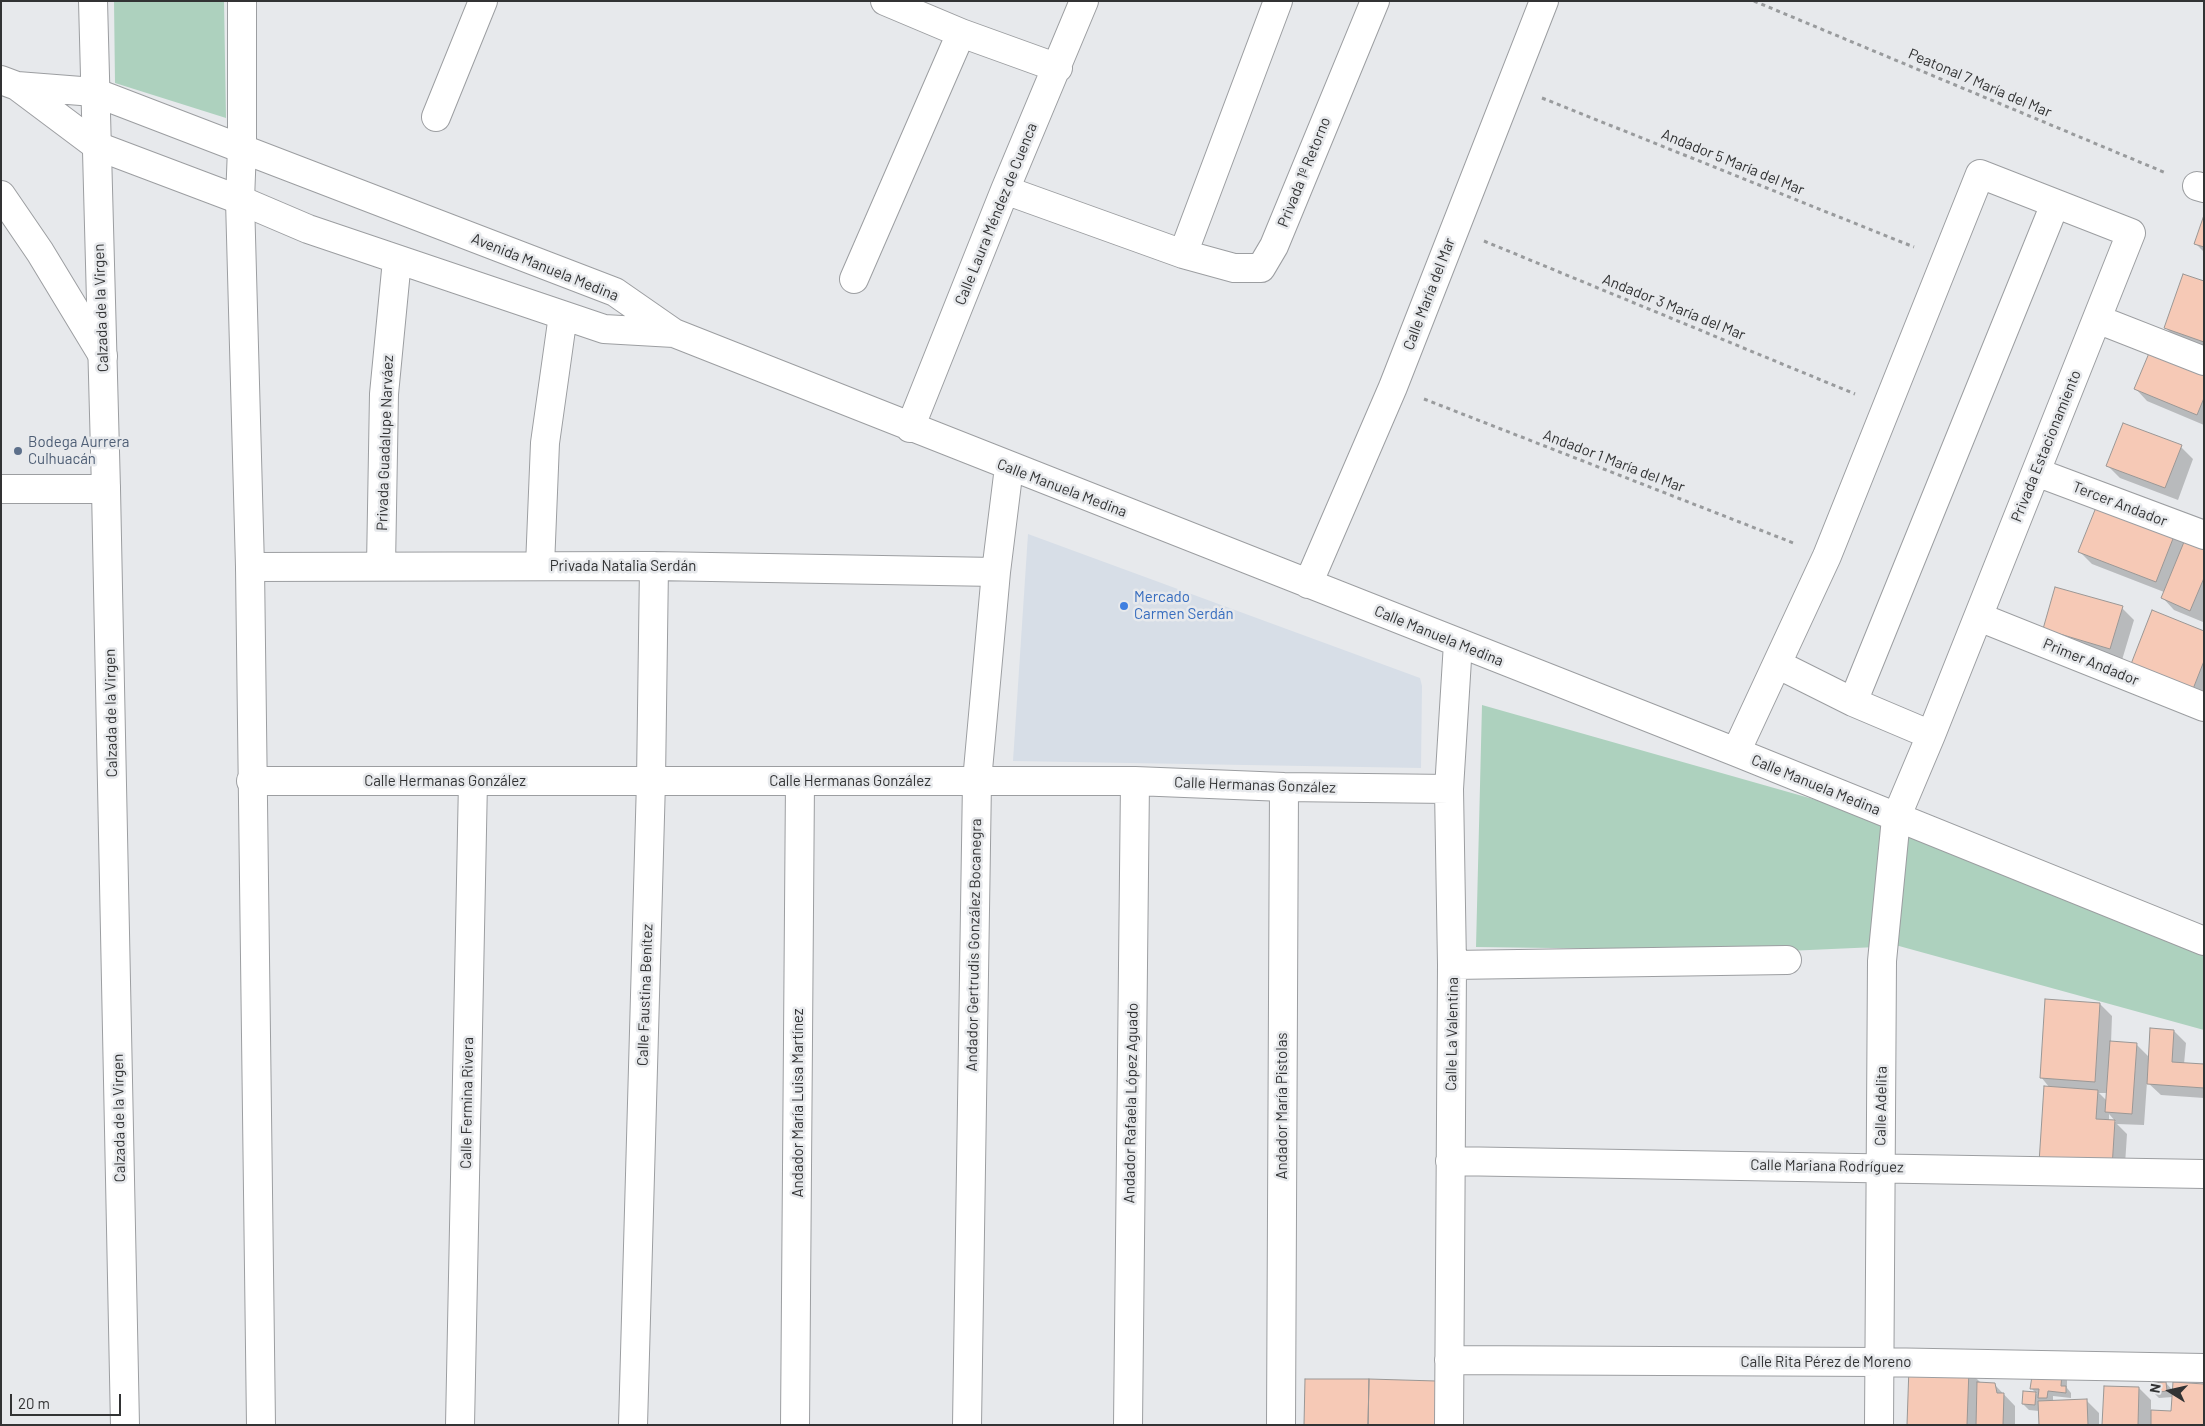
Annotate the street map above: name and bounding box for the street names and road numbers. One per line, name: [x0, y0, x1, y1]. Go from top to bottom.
street label: Peatonal 7 María del Mar: [1906, 45, 2054, 121]
street label: Privada 1º Retorno: [1274, 114, 1334, 230]
street label: Calle Laura Méndez de Cuenca: [951, 120, 1041, 308]
street label: Andador 5 María del Mar: [1659, 125, 1807, 199]
street label: Avenida Manuela Medina: [469, 229, 621, 305]
street label: Calle María del Mar: [1399, 235, 1459, 353]
street label: Calzada de la Virgen: [90, 243, 112, 373]
street label: Andador 3 María del Mar: [1600, 270, 1748, 344]
street label: Privada Guadalupe Narváez: [373, 355, 397, 531]
street label: Privada Estacionamiento: [2007, 367, 2085, 525]
street label: Andador 1 María del Mar: [1541, 426, 1687, 496]
street label: Calle Manuela Medina: [995, 455, 1129, 521]
street label: Tercer Andador: [2070, 478, 2170, 530]
street label: Privada Natalia Serdán: [550, 557, 696, 575]
street label: Calle Manuela Medina: [1372, 602, 1506, 670]
street label: Primer Andador: [2040, 635, 2142, 689]
street label: Calzada de la Virgen: [101, 649, 121, 777]
street label: Calle Manuela Medina: [1749, 751, 1883, 819]
street label: Calle Hermanas González: [364, 772, 526, 790]
street label: Calle Hermanas González: [769, 772, 931, 790]
street label: Calle Hermanas González: [1174, 773, 1336, 797]
street label: Andador Gertrudis González Bocanegra: [963, 818, 985, 1072]
street label: Calle Faustina Benítez: [634, 924, 656, 1066]
street label: Calle La Valentina: [1442, 977, 1462, 1091]
street label: Andador Rafaela López Aguado: [1120, 1003, 1142, 1203]
street label: Andador María Luisa Martínez: [789, 1008, 807, 1198]
street label: Andador María Pistolas: [1273, 1032, 1291, 1180]
street label: Calle Fermina Rivera: [457, 1037, 477, 1169]
street label: Calzada de la Virgen: [109, 1054, 129, 1182]
street label: Calle Adelita: [1871, 1066, 1891, 1146]
street label: Calle Mariana Rodríguez: [1750, 1156, 1904, 1176]
street label: Calle Rita Pérez de Moreno: [1741, 1353, 1911, 1371]

